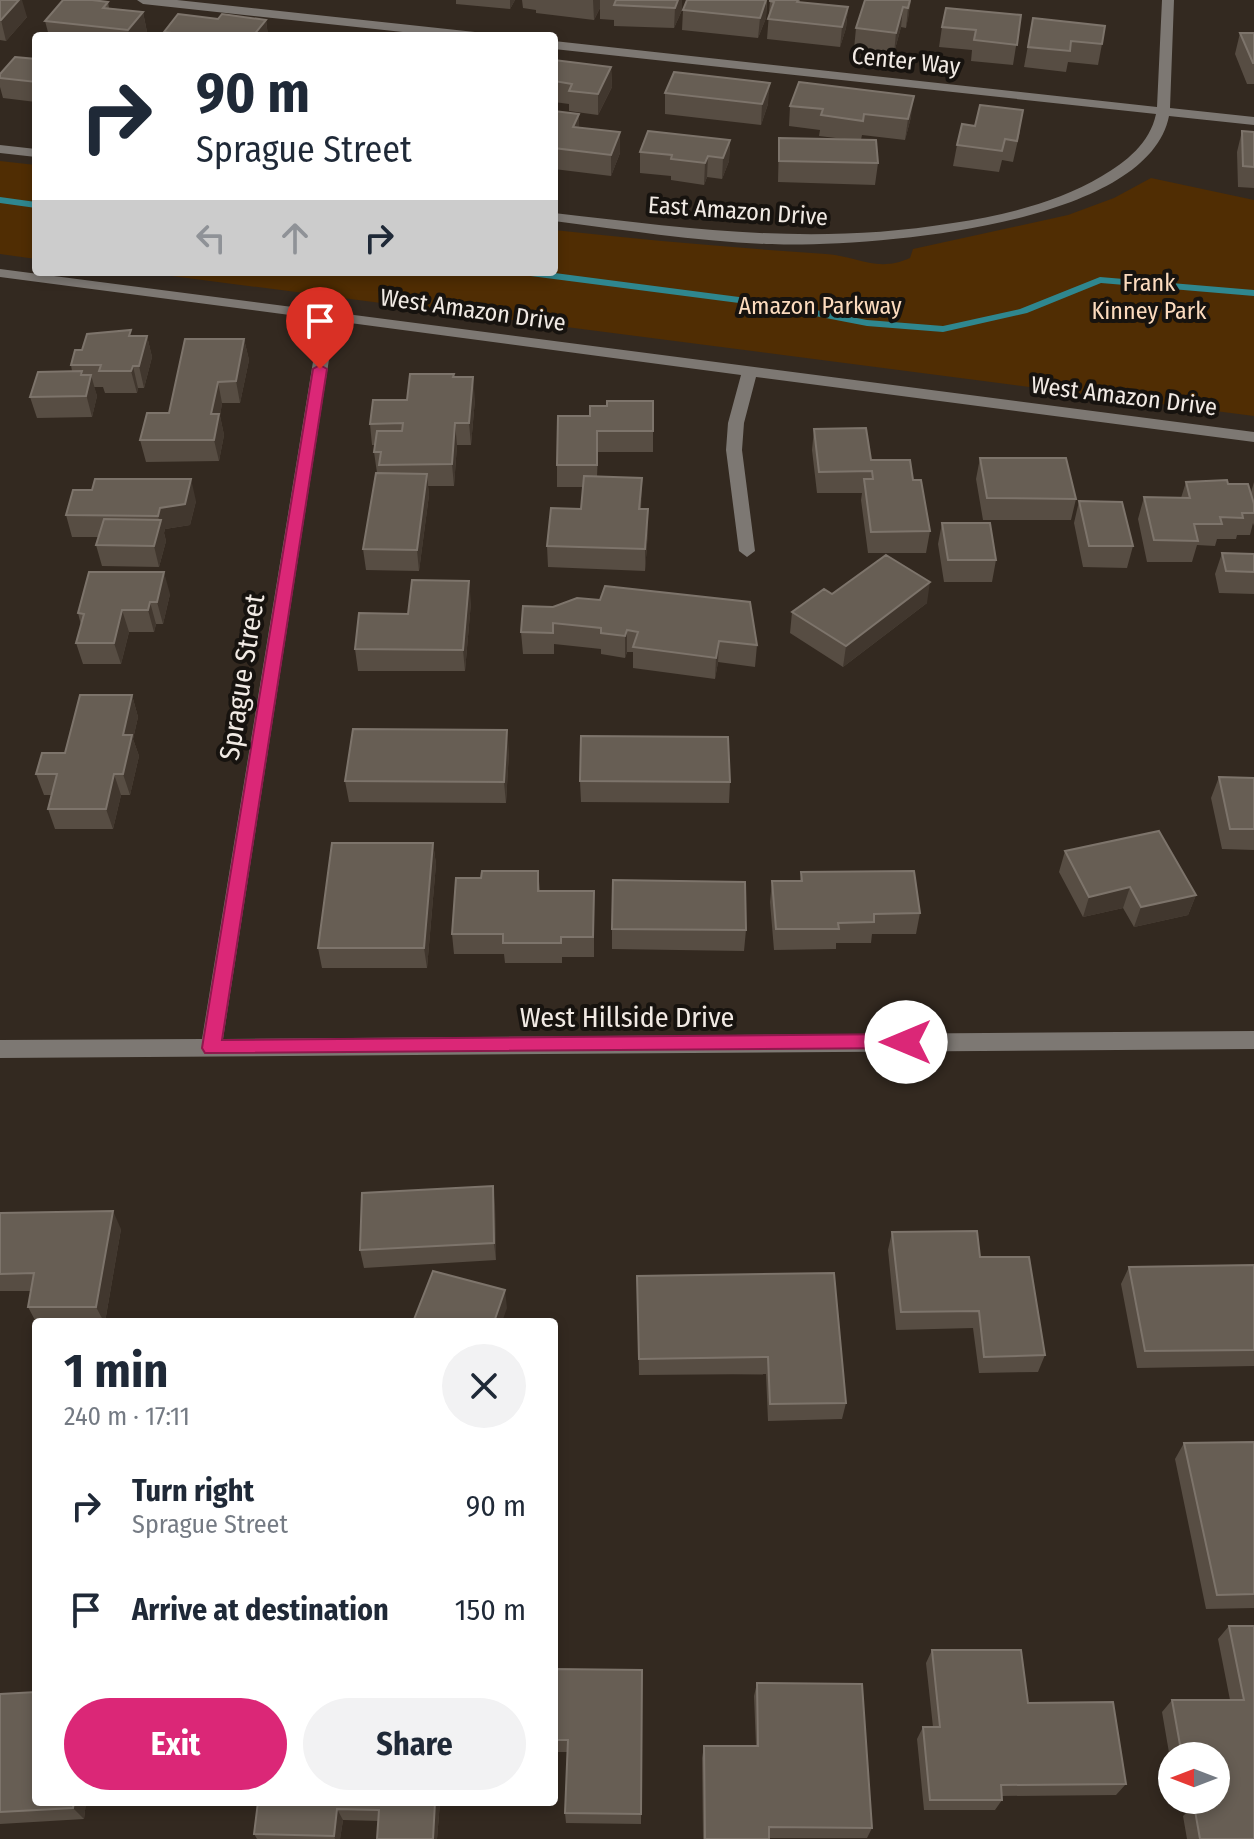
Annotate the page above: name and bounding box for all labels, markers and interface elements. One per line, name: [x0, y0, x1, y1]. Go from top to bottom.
street label: Center Way: [850, 41, 962, 81]
text: 90 m: [196, 60, 310, 127]
icon: right: [64, 64, 168, 168]
text: Sprague Street: [196, 128, 412, 172]
street label: East Amazon Drive: [647, 191, 829, 231]
icon: left: [189, 216, 233, 260]
icon: ahead: [273, 216, 317, 260]
icon: right: [357, 216, 401, 260]
park label: Frank Kinney Park: [1092, 269, 1207, 325]
street label: West Amazon Drive: [378, 283, 568, 337]
pin: [286, 287, 354, 369]
park label: Amazon Parkway: [738, 292, 902, 320]
icon: arrive: [298, 299, 342, 343]
street label: West Amazon Drive: [1029, 371, 1219, 421]
street label: Sprague Street: [213, 591, 272, 763]
position arrow: [864, 1000, 948, 1084]
street label: West Hillside Drive: [520, 1001, 734, 1034]
text: 1 min: [64, 1342, 169, 1400]
button: close: [442, 1344, 526, 1428]
text: 240 m · 17:11: [64, 1401, 190, 1432]
text: Turn right: [132, 1473, 254, 1509]
icon: right: [64, 1484, 108, 1528]
text: 90 m: [466, 1488, 526, 1524]
text: Sprague Street: [132, 1509, 288, 1540]
icon: arrive: [64, 1588, 108, 1632]
text: Arrive at destination: [132, 1592, 389, 1628]
text: 150 m: [455, 1592, 526, 1628]
button: Exit: [64, 1698, 287, 1790]
button: Share: [303, 1698, 526, 1790]
north arrow: [1158, 1742, 1230, 1814]
map controls: [1158, 1742, 1230, 1814]

